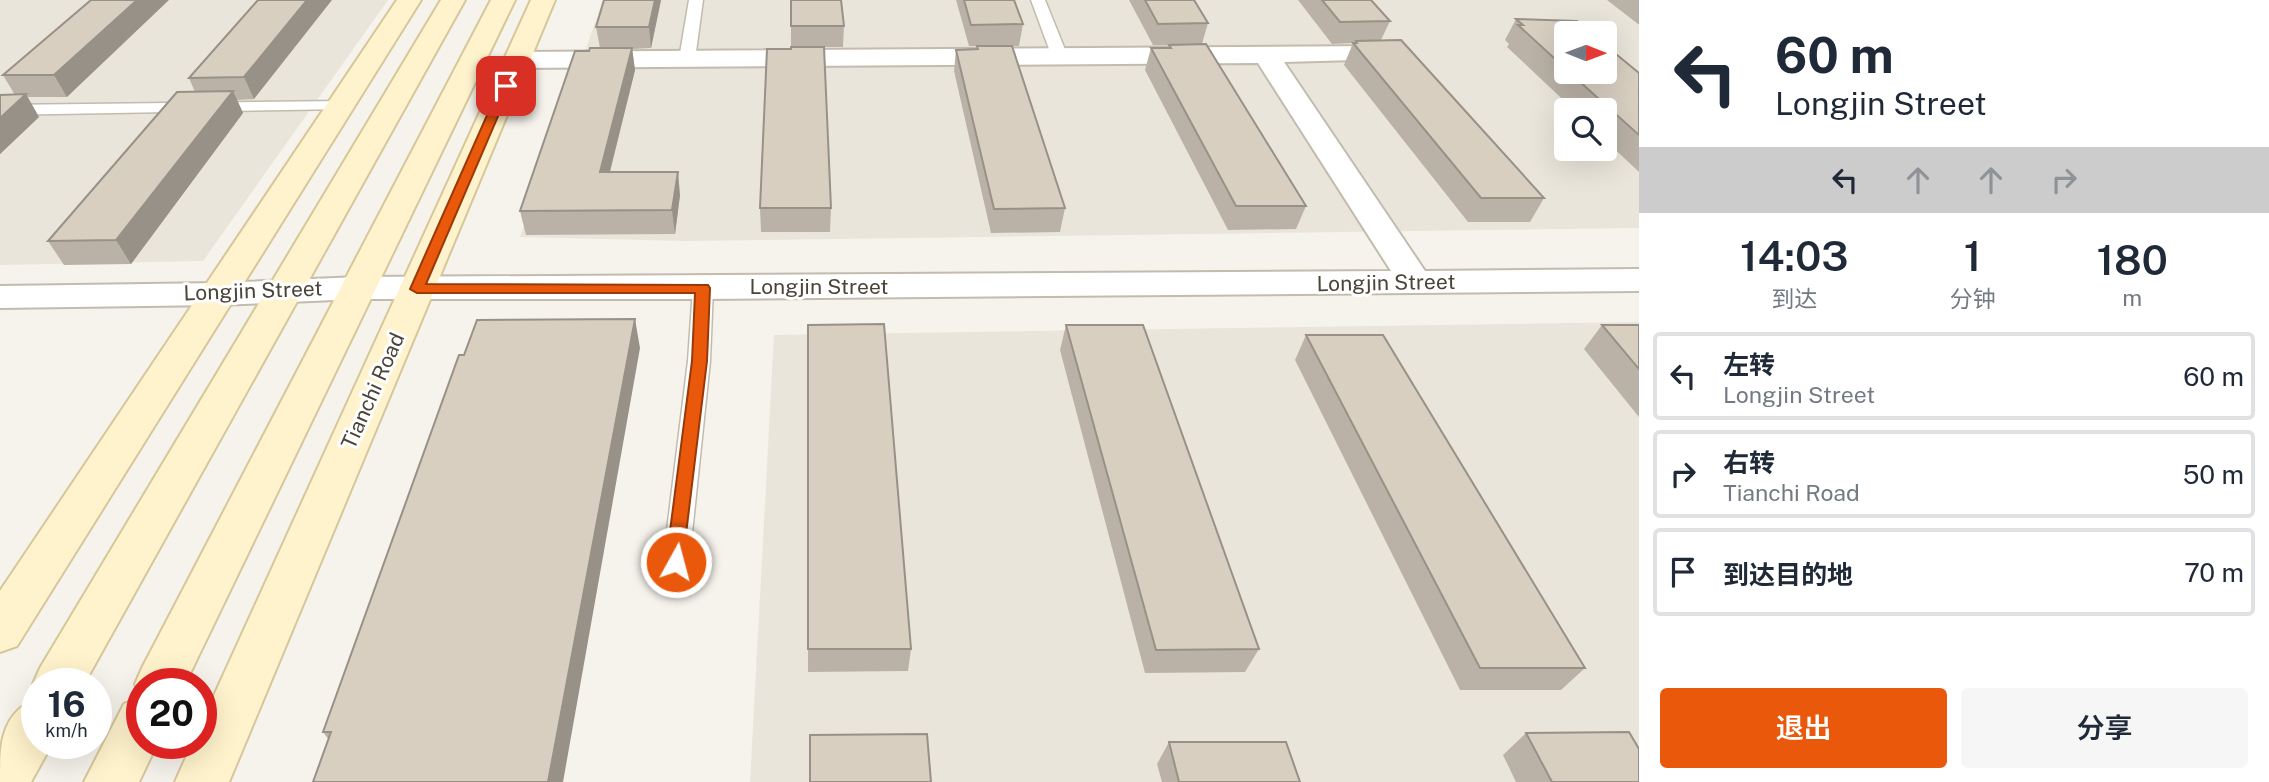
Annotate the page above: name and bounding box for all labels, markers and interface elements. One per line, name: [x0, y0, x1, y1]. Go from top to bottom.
north arrow: [1554, 21, 1617, 84]
map controls: [1554, 21, 1617, 161]
text: 60 m: [1775, 26, 1894, 84]
icon: left: [1660, 28, 1751, 119]
pin: [476, 56, 536, 116]
icon: arrive: [487, 67, 525, 105]
text: Longjin Street: [1775, 85, 1987, 122]
button: search: [1554, 98, 1617, 161]
icon: left: [1826, 161, 1864, 199]
icon: ahead: [1899, 161, 1937, 199]
icon: ahead: [1972, 161, 2010, 199]
icon: right: [2045, 161, 2083, 199]
text: 14:03: [1740, 231, 1849, 280]
text: 1: [1964, 231, 1981, 280]
text: 180: [2096, 235, 2168, 284]
street label: Longjin Street: [1316, 269, 1456, 296]
street label: Longjin Street: [750, 274, 888, 299]
street label: Longjin Street: [183, 276, 323, 305]
text: m: [2122, 284, 2142, 311]
text: 到达: [1771, 285, 1817, 312]
text: 分钟: [1950, 285, 1996, 312]
street label: Tianchi Road: [336, 329, 409, 453]
text: 左转: [1723, 349, 1775, 380]
icon: left: [1664, 357, 1702, 395]
text: 60 m: [2183, 361, 2244, 392]
text: Longjin Street: [1723, 381, 1875, 408]
text: 右转: [1723, 447, 1775, 478]
icon: right: [1664, 455, 1702, 493]
text: 50 m: [2183, 459, 2244, 490]
text: Tianchi Road: [1723, 479, 1860, 506]
position arrow: [639, 525, 713, 599]
icon: arrive: [1664, 553, 1702, 591]
text: 70 m: [2184, 557, 2244, 588]
text: 到达目的地: [1723, 559, 1853, 590]
speed limit sign: 20: [126, 668, 217, 759]
text: 16: [47, 684, 86, 725]
button: 退出: [1660, 688, 1947, 768]
button: 分享: [1961, 688, 2248, 768]
text: km/h: [45, 720, 88, 741]

